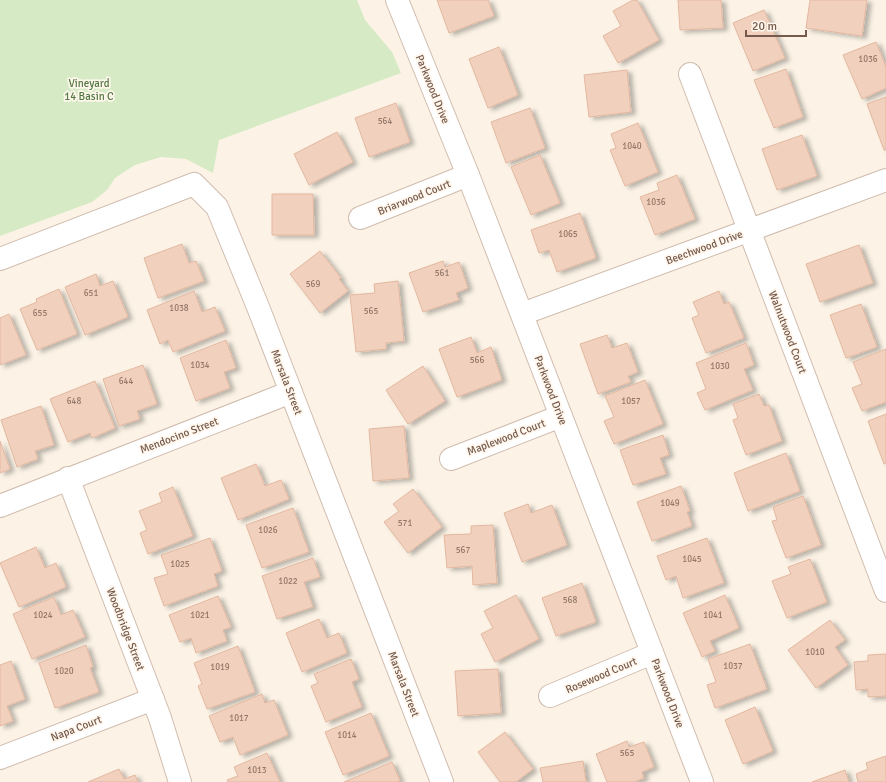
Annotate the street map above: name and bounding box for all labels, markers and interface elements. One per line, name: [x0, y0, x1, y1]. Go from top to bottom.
scale bar: [746, 12, 806, 38]
text: 20 m: [752, 19, 777, 34]
street label: Parkwood Drive: [413, 53, 452, 126]
house number: 1036: [858, 54, 878, 65]
park label: Vineyard 14 Basin C: [64, 77, 114, 103]
house number: 564: [378, 116, 392, 127]
house number: 1040: [622, 141, 642, 152]
street label: Briarwood Court: [376, 177, 453, 218]
house number: 1036: [646, 197, 666, 208]
street label: Beechwood Drive: [664, 228, 744, 267]
house number: 1065: [558, 229, 578, 240]
house number: 561: [435, 268, 449, 279]
house number: 569: [306, 279, 320, 290]
house number: 651: [84, 288, 98, 299]
street label: Walnutwood Court: [766, 289, 809, 376]
house number: 1038: [169, 303, 189, 314]
house number: 565: [364, 306, 378, 317]
house number: 655: [33, 308, 47, 319]
street label: Marsala Street: [268, 348, 305, 417]
street label: Parkwood Drive: [531, 354, 570, 427]
house number: 566: [470, 355, 484, 366]
house number: 1034: [190, 360, 210, 371]
house number: 1030: [710, 361, 730, 372]
house number: 644: [119, 376, 133, 387]
house number: 648: [67, 396, 81, 407]
house number: 1057: [621, 396, 641, 407]
street label: Mendocino Street: [138, 414, 220, 456]
street label: Maplewood Court: [465, 417, 547, 458]
house number: 1049: [660, 498, 680, 509]
house number: 571: [398, 518, 412, 529]
house number: 1026: [258, 525, 278, 536]
house number: 567: [456, 545, 470, 556]
house number: 1045: [682, 554, 702, 565]
house number: 1025: [170, 559, 190, 570]
house number: 1022: [278, 576, 298, 587]
street label: Woodbridge Street: [104, 586, 147, 672]
house number: 568: [563, 595, 577, 606]
house number: 1024: [33, 610, 53, 621]
house number: 1021: [190, 610, 210, 621]
house number: 1041: [703, 610, 723, 621]
house number: 1010: [805, 647, 825, 658]
street label: Marsala Street: [385, 650, 422, 719]
street label: Rosewood Court: [564, 655, 639, 696]
street label: Parkwood Drive: [648, 657, 687, 730]
house number: 1037: [723, 661, 743, 672]
house number: 1019: [210, 662, 230, 673]
house number: 1020: [54, 666, 74, 677]
street label: Napa Court: [49, 713, 104, 744]
house number: 1017: [229, 713, 249, 724]
house number: 1014: [337, 730, 357, 741]
house number: 565: [620, 748, 634, 759]
house number: 1013: [247, 765, 267, 776]

